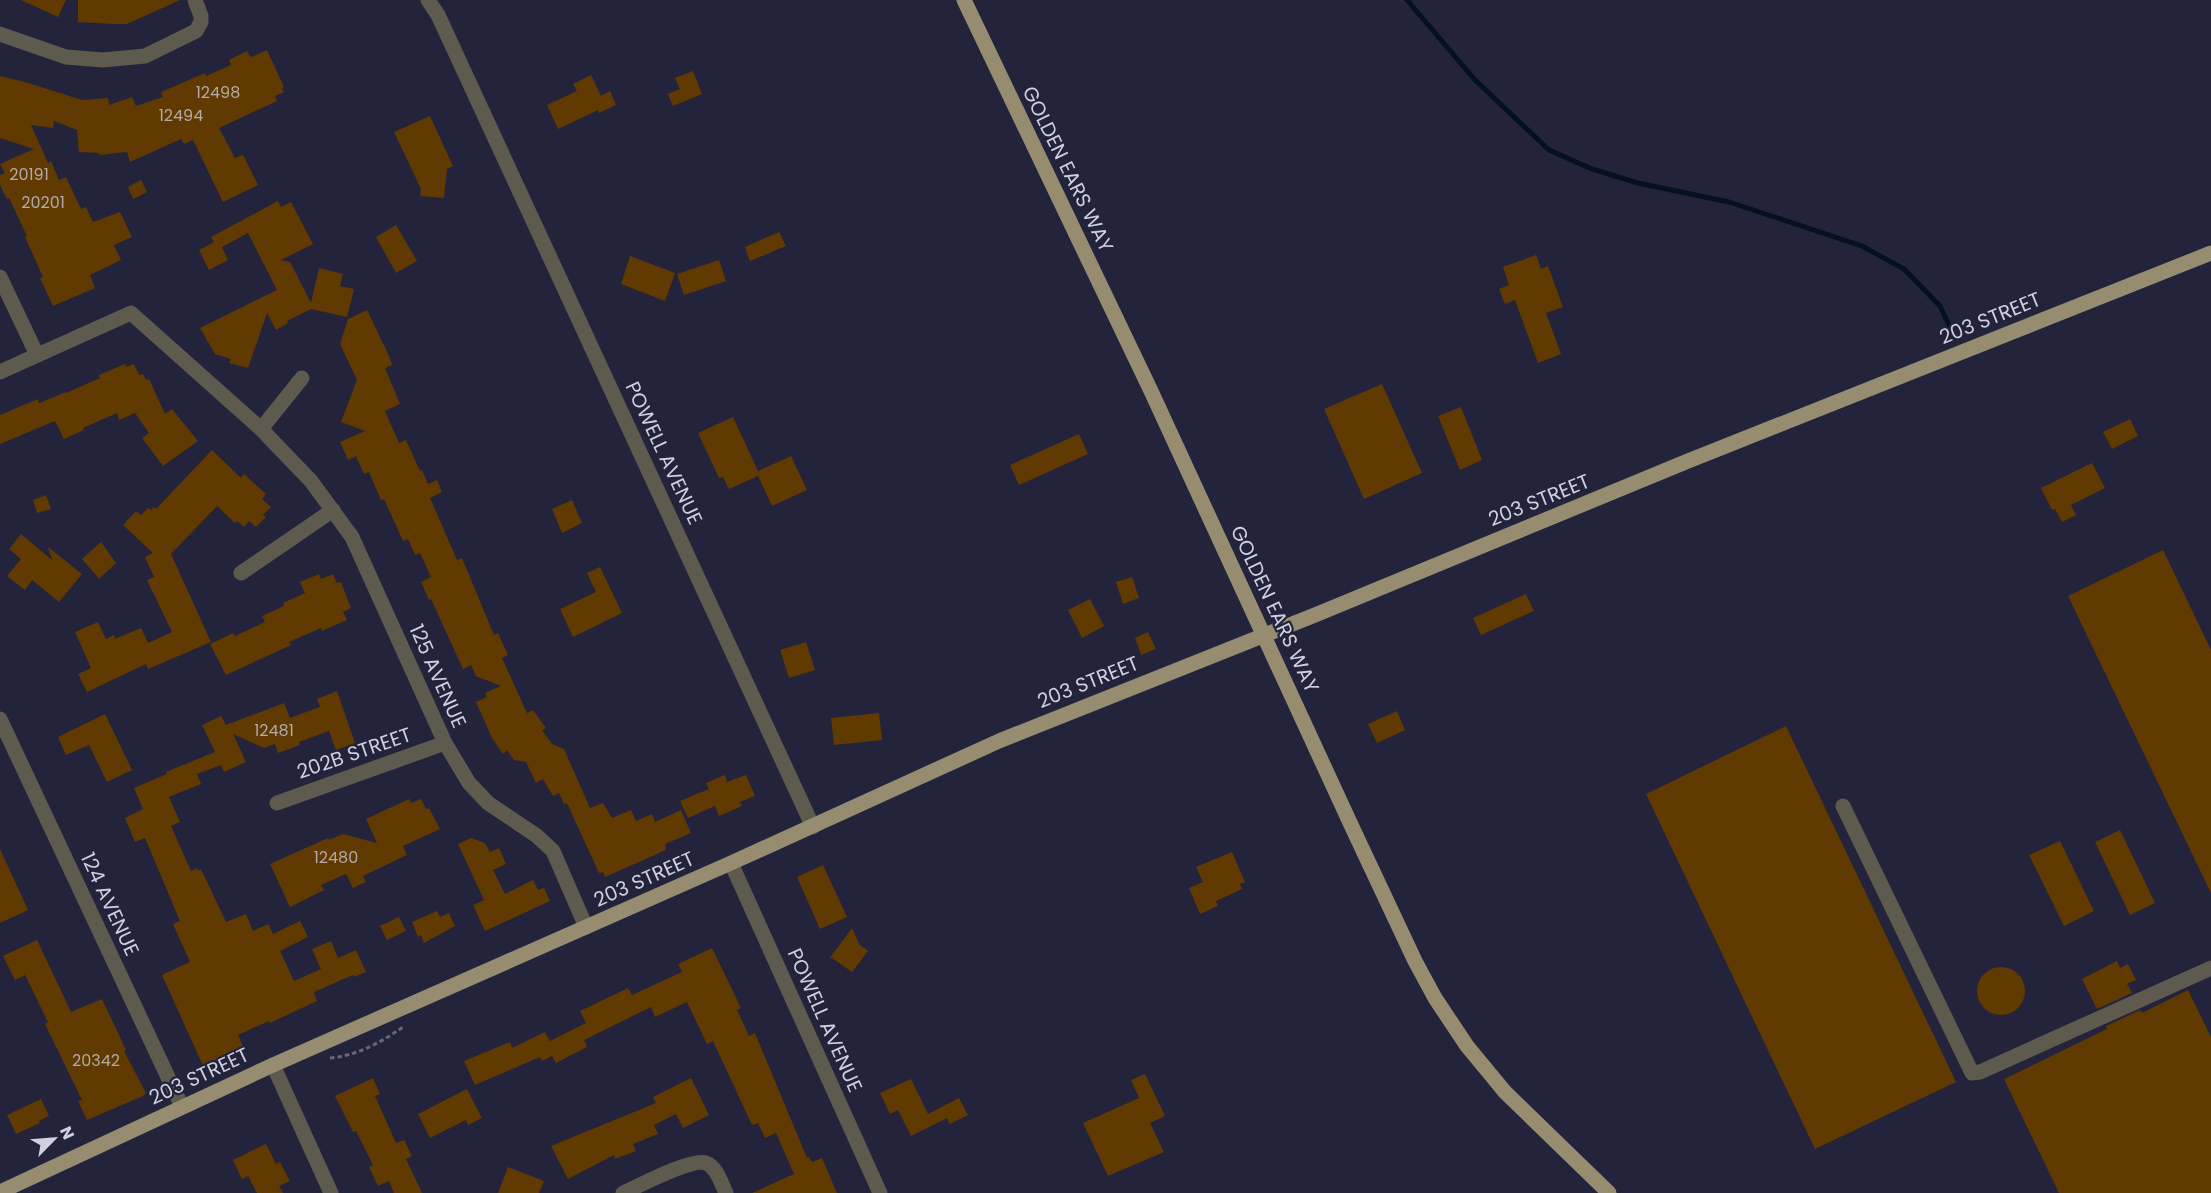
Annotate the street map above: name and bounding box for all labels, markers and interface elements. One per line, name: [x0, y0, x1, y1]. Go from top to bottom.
house number: 12498: [196, 81, 240, 104]
street label: GOLDEN EARS WAY: [1016, 81, 1120, 257]
house number: 12494: [159, 104, 203, 127]
house number: 20191: [9, 163, 49, 186]
house number: 20201: [21, 191, 65, 214]
street label: 203 STREET: [1935, 285, 2045, 351]
street label: POWELL AVENUE: [619, 377, 709, 529]
street label: 203 STREET: [1484, 467, 1594, 533]
street label: GOLDEN EARS WAY: [1224, 521, 1326, 697]
street label: 125 AVENUE: [403, 620, 473, 732]
street label: 203 STREET: [1033, 649, 1143, 715]
house number: 12481: [254, 719, 294, 742]
street label: 202B STREET: [293, 720, 415, 786]
street label: 203 STREET: [589, 844, 699, 914]
house number: 12480: [314, 846, 358, 869]
street label: 124 AVENUE: [74, 848, 146, 960]
street label: POWELL AVENUE: [781, 944, 869, 1096]
street label: 203 STREET: [144, 1041, 254, 1111]
house number: 20342: [72, 1049, 120, 1072]
north arrow: [24, 1109, 84, 1169]
text: N: [54, 1123, 80, 1143]

